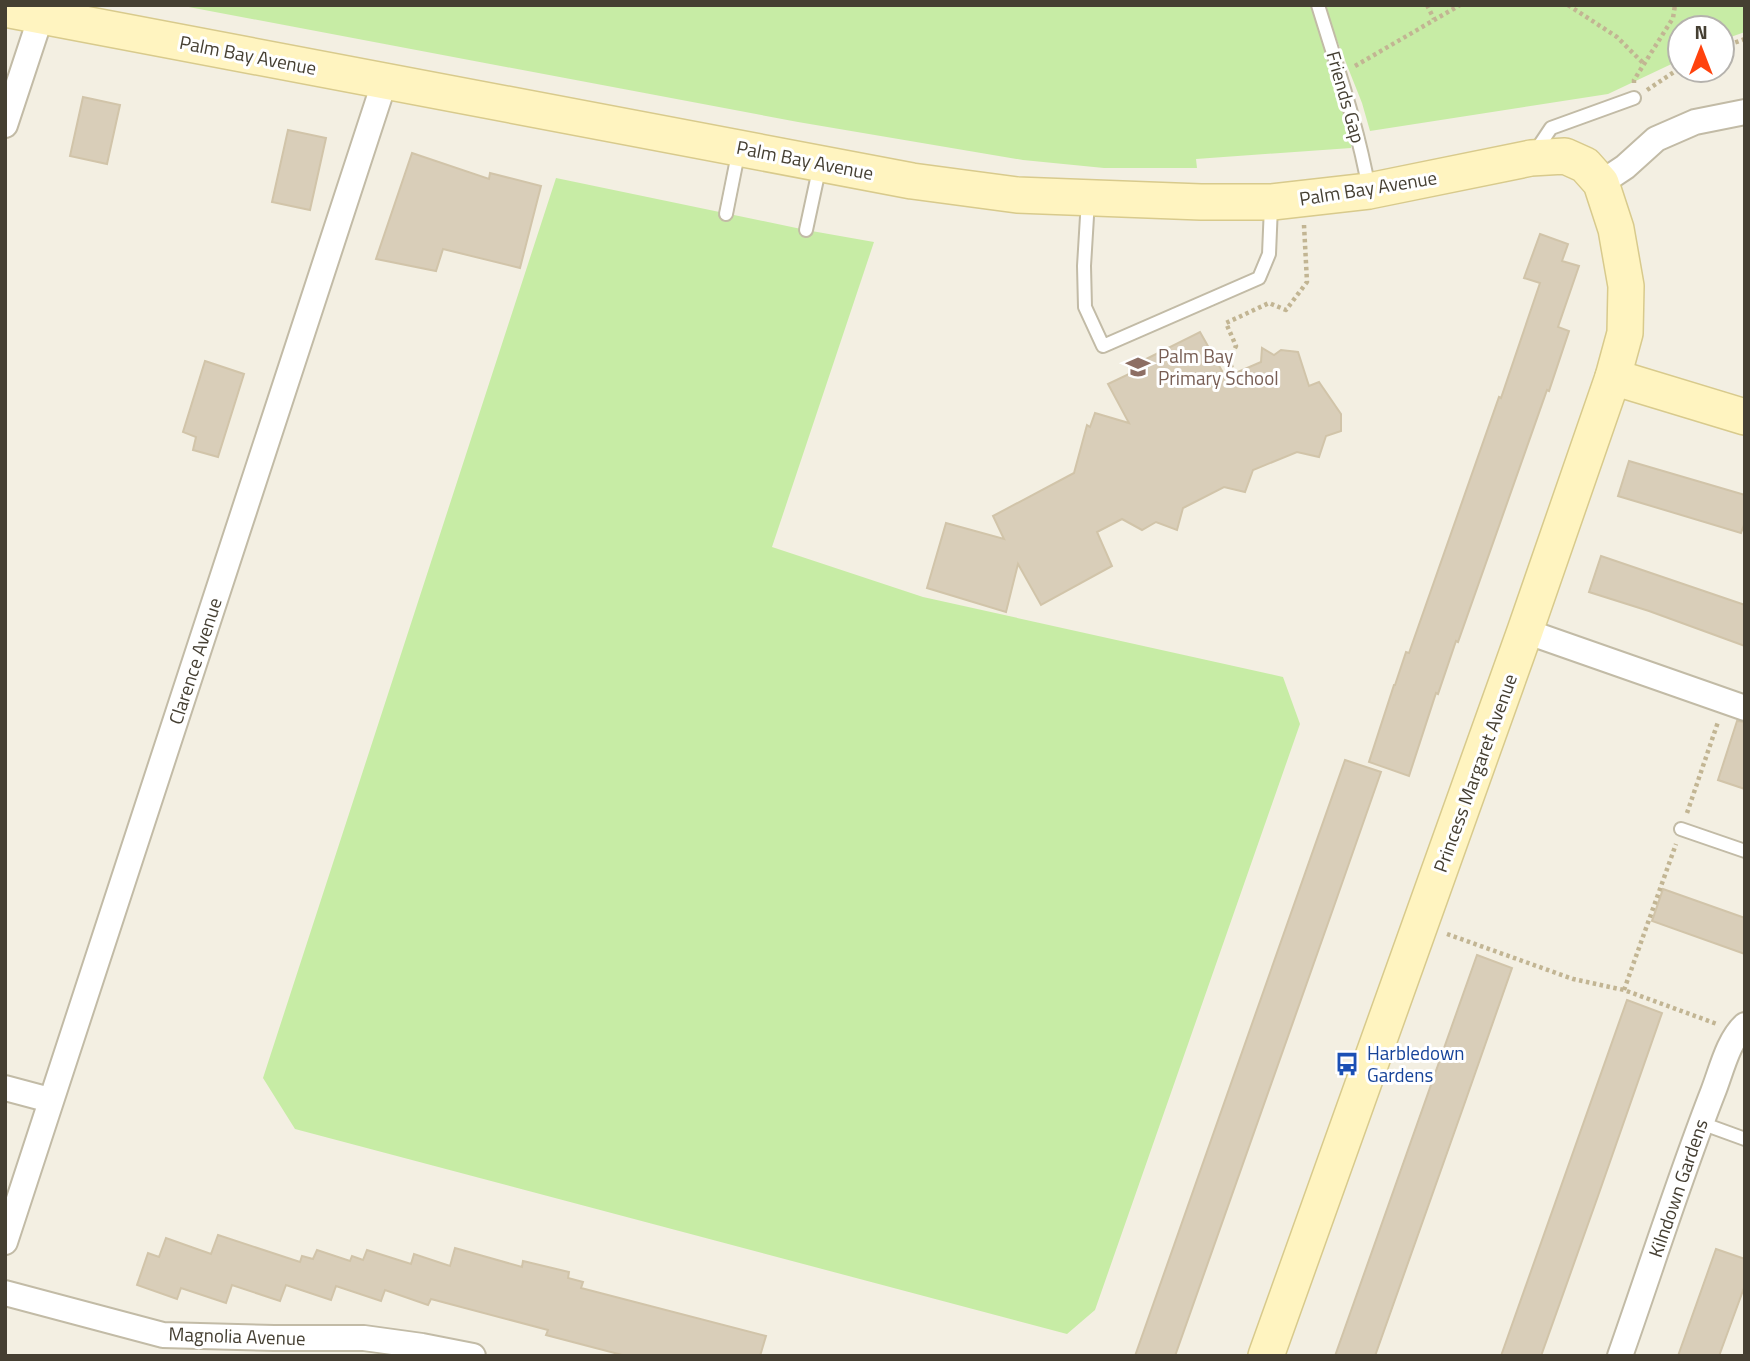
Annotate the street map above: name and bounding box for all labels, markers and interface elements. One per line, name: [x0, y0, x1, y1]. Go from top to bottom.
north arrow: [1666, 14, 1736, 84]
text: N: [1694, 17, 1708, 46]
street label: Palm Bay Avenue: [177, 27, 319, 82]
street label: Friends Gap: [1320, 47, 1373, 146]
street label: Palm Bay Avenue: [734, 132, 876, 187]
street label: Palm Bay Avenue: [1297, 162, 1439, 213]
place label: Palm Bay Primary School: [1158, 341, 1279, 392]
school or university icon: Palm Bay Primary School: [1124, 353, 1152, 381]
street label: Clarence Avenue: [160, 594, 229, 728]
street label: Princess Margaret Avenue: [1425, 670, 1524, 876]
place label: Harbledown Gardens: [1367, 1038, 1465, 1089]
bus stop icon: Harbledown Gardens: [1333, 1050, 1361, 1078]
street label: Kilndown Gardens: [1640, 1115, 1715, 1261]
street label: Magnolia Avenue: [168, 1319, 306, 1352]

